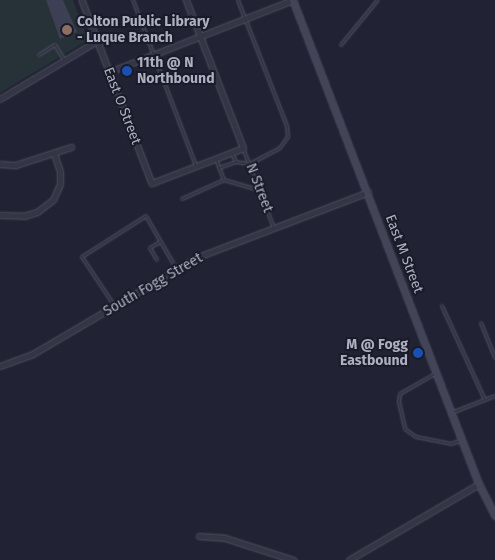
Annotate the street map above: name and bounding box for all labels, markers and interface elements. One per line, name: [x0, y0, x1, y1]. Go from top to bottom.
place label: Colton Public Library - Luque Branch: [77, 14, 210, 46]
marker: Colton Public Library - Luque Branch: [61, 24, 73, 36]
place label: 11th @ N Northbound: [137, 55, 215, 88]
street label: East O Street: [100, 65, 144, 147]
marker: 11th @ N Northbound: [121, 65, 133, 77]
street label: N Street: [242, 161, 276, 215]
street label: East M Street: [381, 212, 427, 296]
street label: South Fogg Street: [100, 250, 206, 320]
place label: M @ Fogg Eastbound: [340, 337, 408, 370]
marker: M @ Fogg Eastbound: [412, 347, 424, 359]

